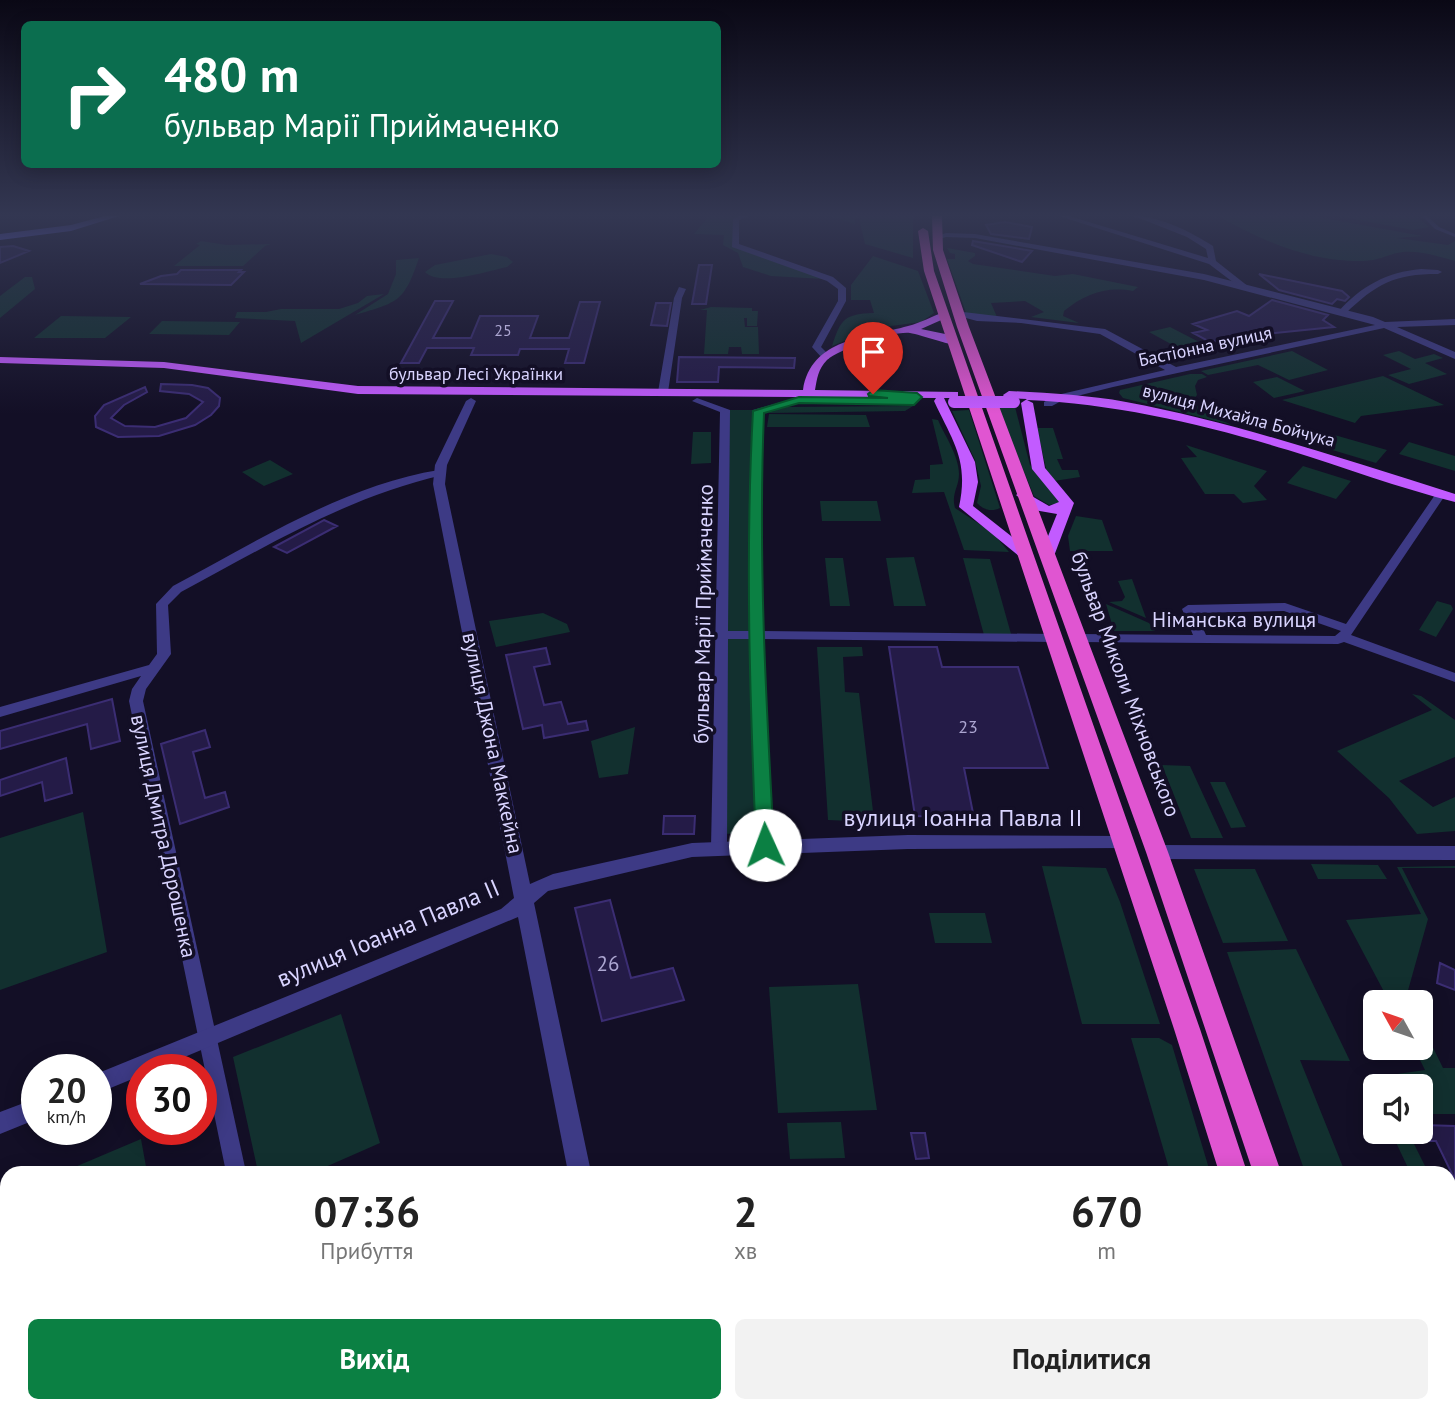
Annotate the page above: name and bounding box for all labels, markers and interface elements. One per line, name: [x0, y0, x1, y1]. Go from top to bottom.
text: 480 m: [164, 42, 299, 106]
icon: right: [49, 49, 140, 140]
text: бульвар Марії Приймаченко: [164, 104, 560, 146]
house number: 25: [494, 320, 512, 340]
street label: Бастіонна вулиця: [1136, 321, 1274, 371]
pin: [843, 322, 903, 394]
icon: arrive: [854, 333, 892, 371]
street label: бульвар Лесі Українки: [389, 362, 563, 385]
street label: вулиця Михайла Бойчука: [1140, 378, 1338, 452]
street label: бульвар Марії Приймаченко: [687, 484, 719, 744]
street label: бульвар Миколи Міхновського: [1065, 548, 1187, 820]
street label: Німанська вулиця: [1152, 606, 1316, 633]
street label: вулиця Джона Маккейна: [456, 630, 530, 856]
street label: вулиця Дмитра Дорошенка: [125, 712, 203, 960]
house number: 23: [958, 715, 978, 738]
street label: вулиця Іоанна Павла II: [844, 802, 1083, 833]
position arrow: [728, 808, 802, 882]
street label: вулиця Іоанна Павла II: [272, 872, 504, 994]
house number: 26: [597, 950, 619, 977]
north arrow: [1363, 990, 1433, 1060]
map controls: [1363, 990, 1433, 1144]
speed limit sign: 30: [126, 1054, 217, 1145]
text: 20: [47, 1067, 86, 1113]
button: sound: [1363, 1074, 1433, 1144]
text: km/h: [47, 1105, 86, 1128]
text: 07:36: [314, 1184, 420, 1239]
text: 2: [734, 1184, 757, 1239]
text: 670: [1071, 1184, 1142, 1239]
text: Прибуття: [320, 1236, 413, 1265]
text: хв: [734, 1236, 757, 1265]
text: m: [1097, 1236, 1116, 1265]
button: Вихід: [28, 1319, 721, 1399]
button: Поділитися: [735, 1319, 1428, 1399]

